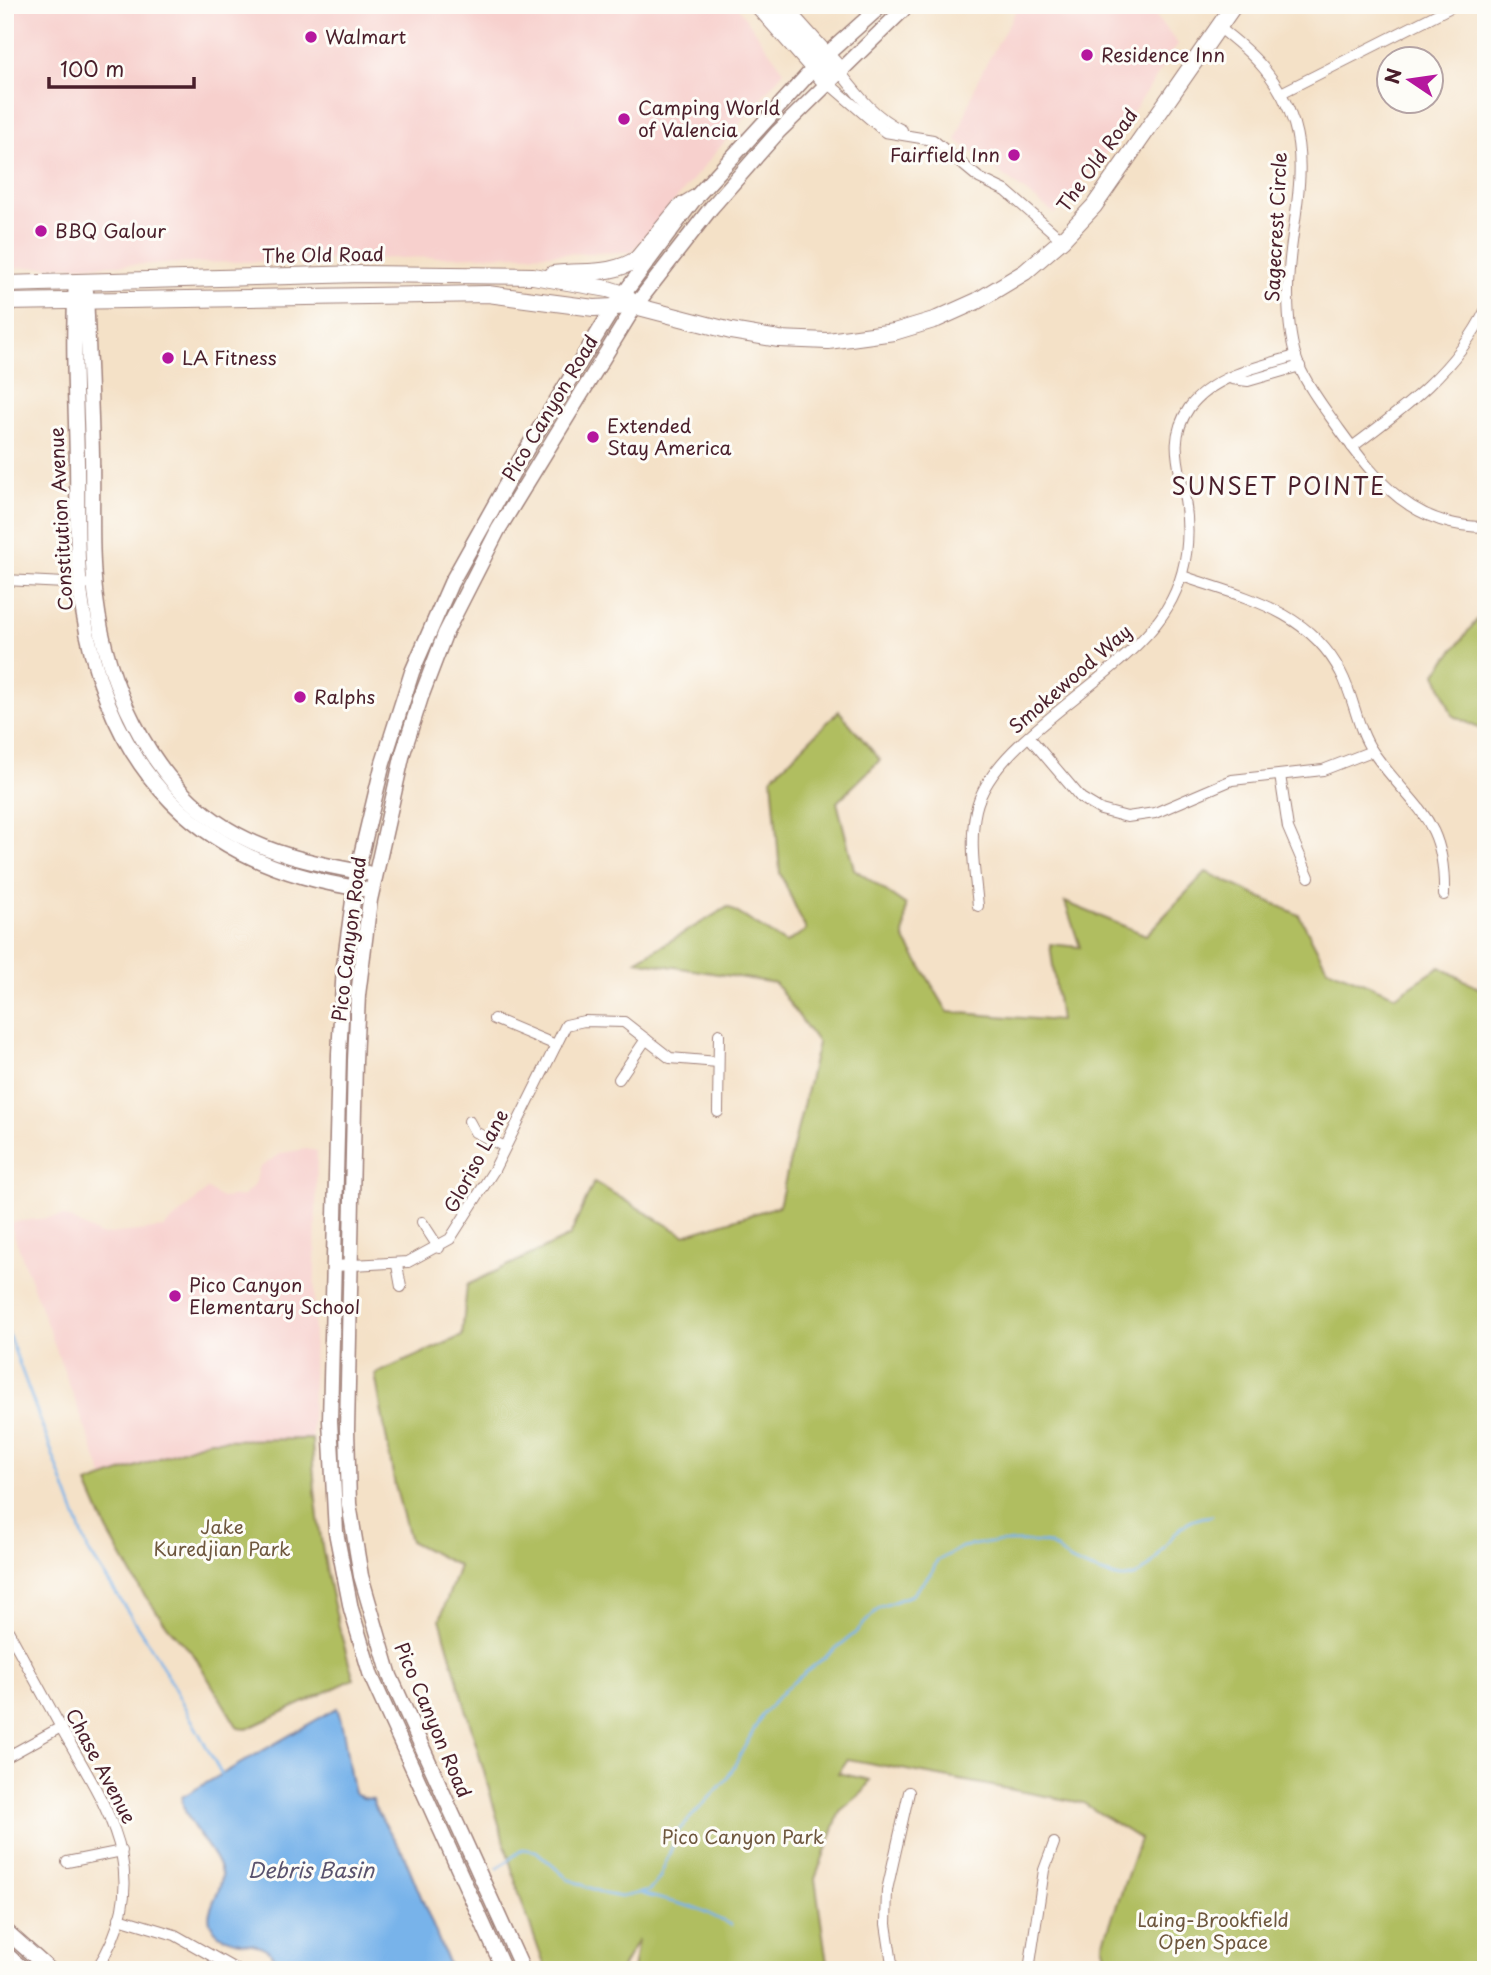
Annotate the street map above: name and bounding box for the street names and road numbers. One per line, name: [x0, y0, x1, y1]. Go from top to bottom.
street label: The Old Road: [1049, 102, 1143, 217]
street label: Sagecrest Circle: [1257, 151, 1293, 303]
street label: The Old Road: [262, 239, 384, 269]
street label: Pico Canyon Road: [494, 329, 604, 486]
street label: Constitution Avenue: [41, 426, 79, 612]
street label: Smokewood Way: [1002, 617, 1137, 740]
street label: Pico Canyon Road: [324, 855, 372, 1023]
street label: Gloriso Lane: [436, 1104, 514, 1217]
street label: Pico Canyon Road: [389, 1638, 479, 1802]
street label: Chase Avenue: [60, 1703, 144, 1828]

